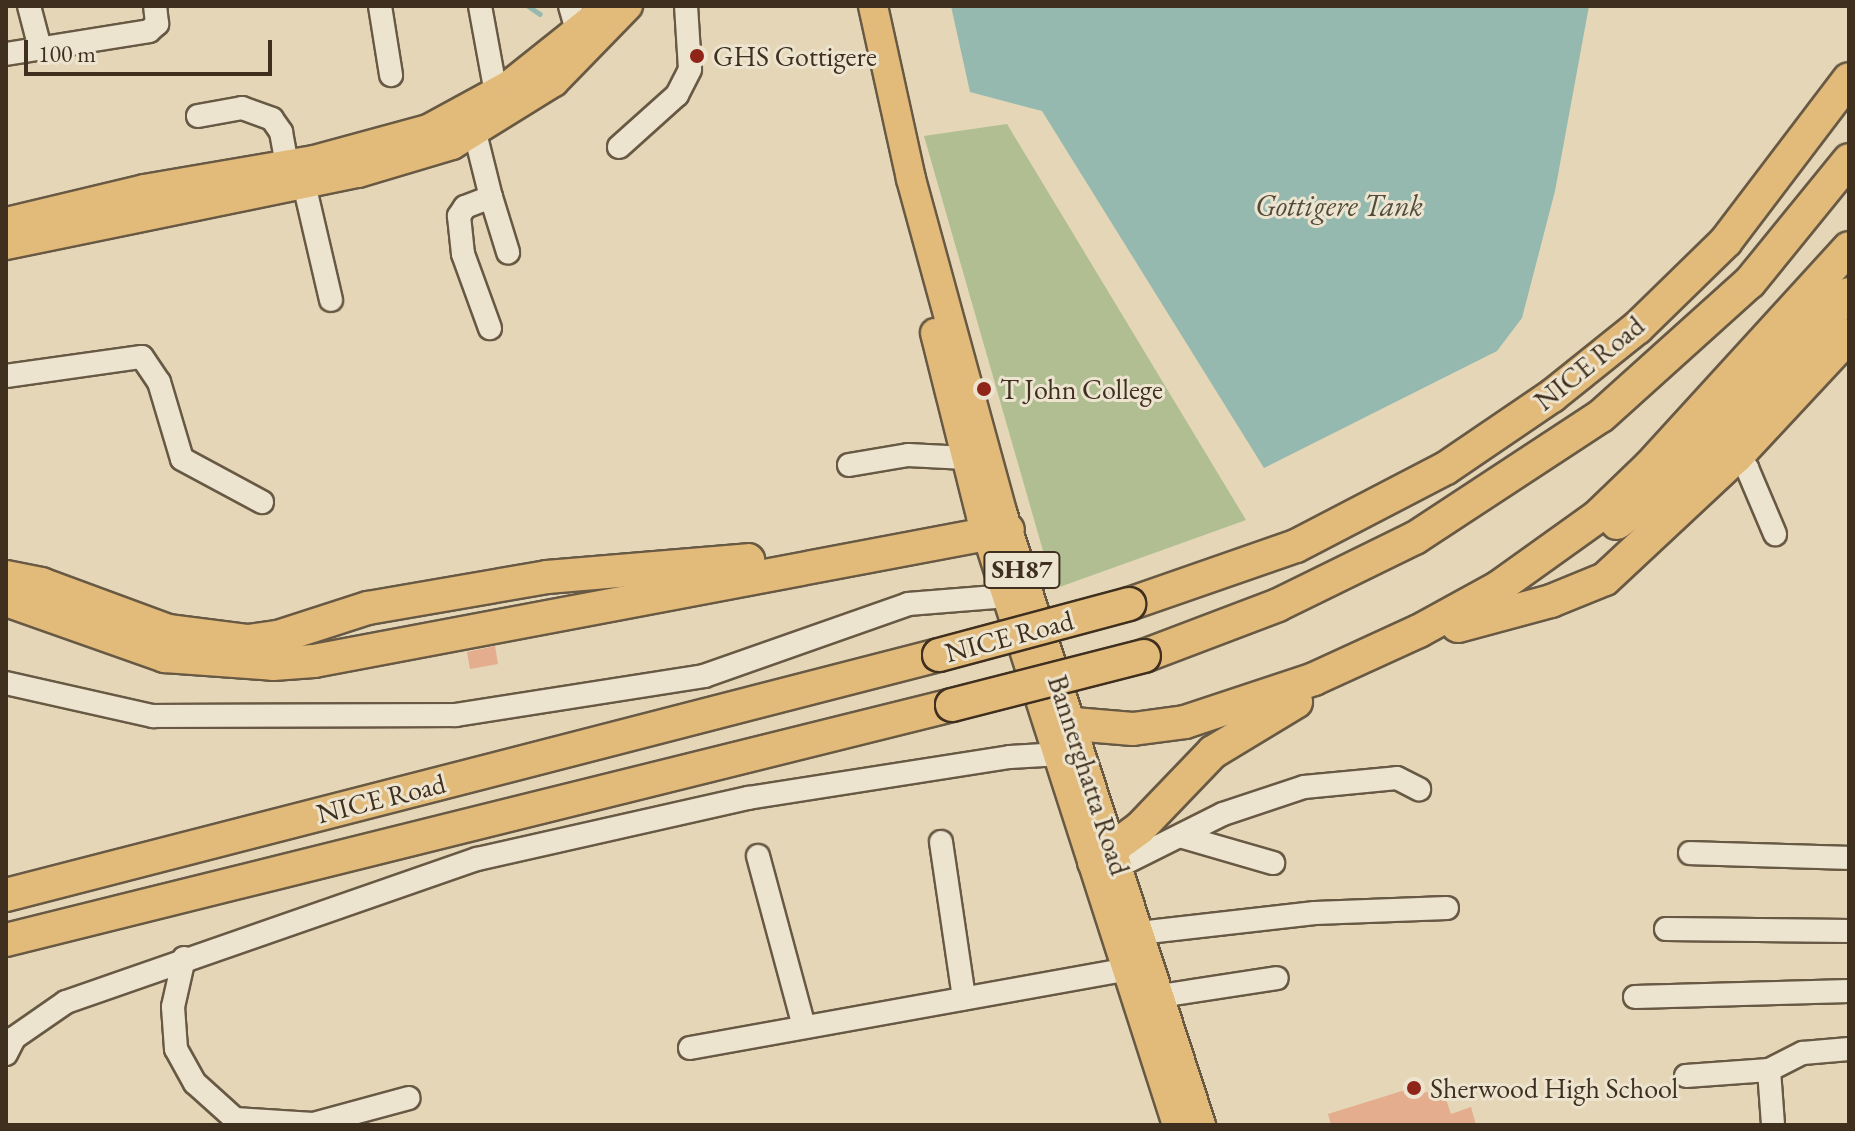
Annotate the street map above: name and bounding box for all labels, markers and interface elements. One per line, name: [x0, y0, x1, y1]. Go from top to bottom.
scale bar: [28, 24, 276, 74]
text: 100 m: [38, 38, 96, 69]
place label: GHS Gottigere: [713, 39, 877, 73]
marker: GHS Gottigere: [688, 47, 706, 65]
water label: Gottigere Tank: [1255, 188, 1423, 224]
street label: NICE Road: [1527, 309, 1651, 417]
place label: T John College: [1000, 372, 1163, 406]
marker: T John College: [975, 380, 993, 398]
road number: SH87: [982, 548, 1062, 592]
street label: NICE Road: [941, 603, 1077, 669]
street label: Bannerghatta Road: [1041, 671, 1137, 879]
street label: NICE Road: [313, 766, 449, 830]
place label: Sherwood High School: [1430, 1071, 1678, 1105]
marker: Sherwood High School: [1405, 1079, 1423, 1097]

